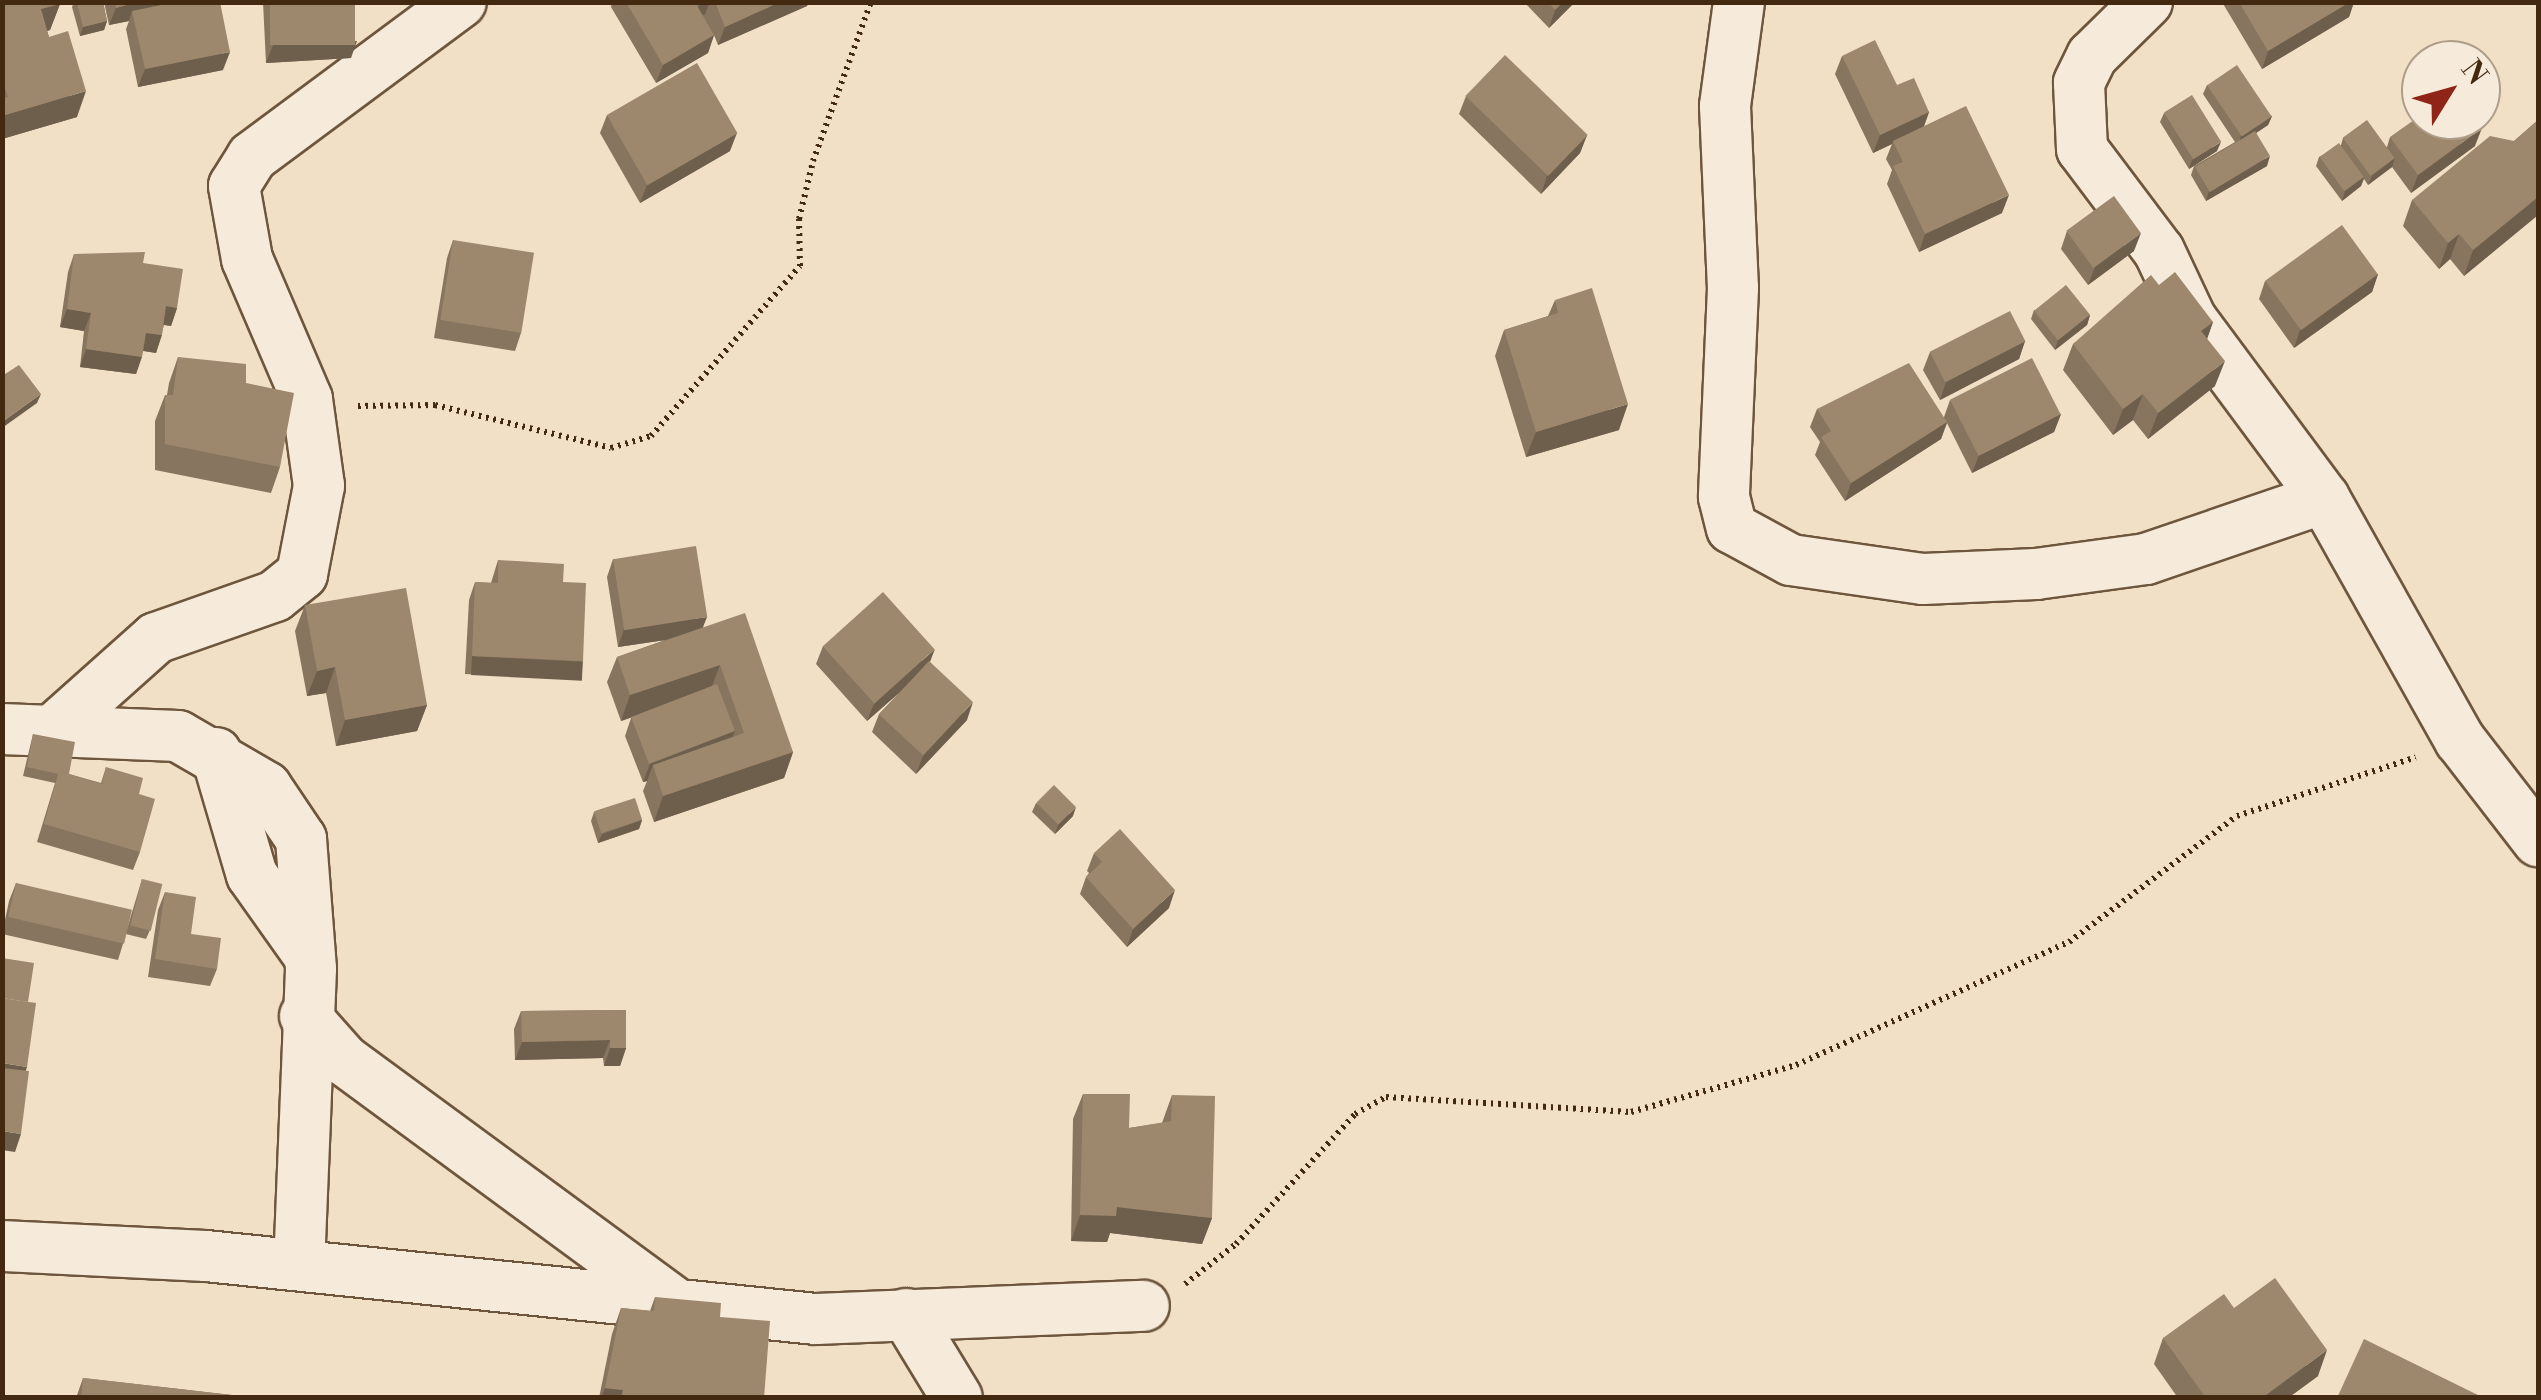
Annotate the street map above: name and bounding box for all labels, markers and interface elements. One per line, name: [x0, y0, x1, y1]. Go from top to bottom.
north arrow: [2401, 40, 2501, 140]
text: N: [2453, 53, 2494, 92]

